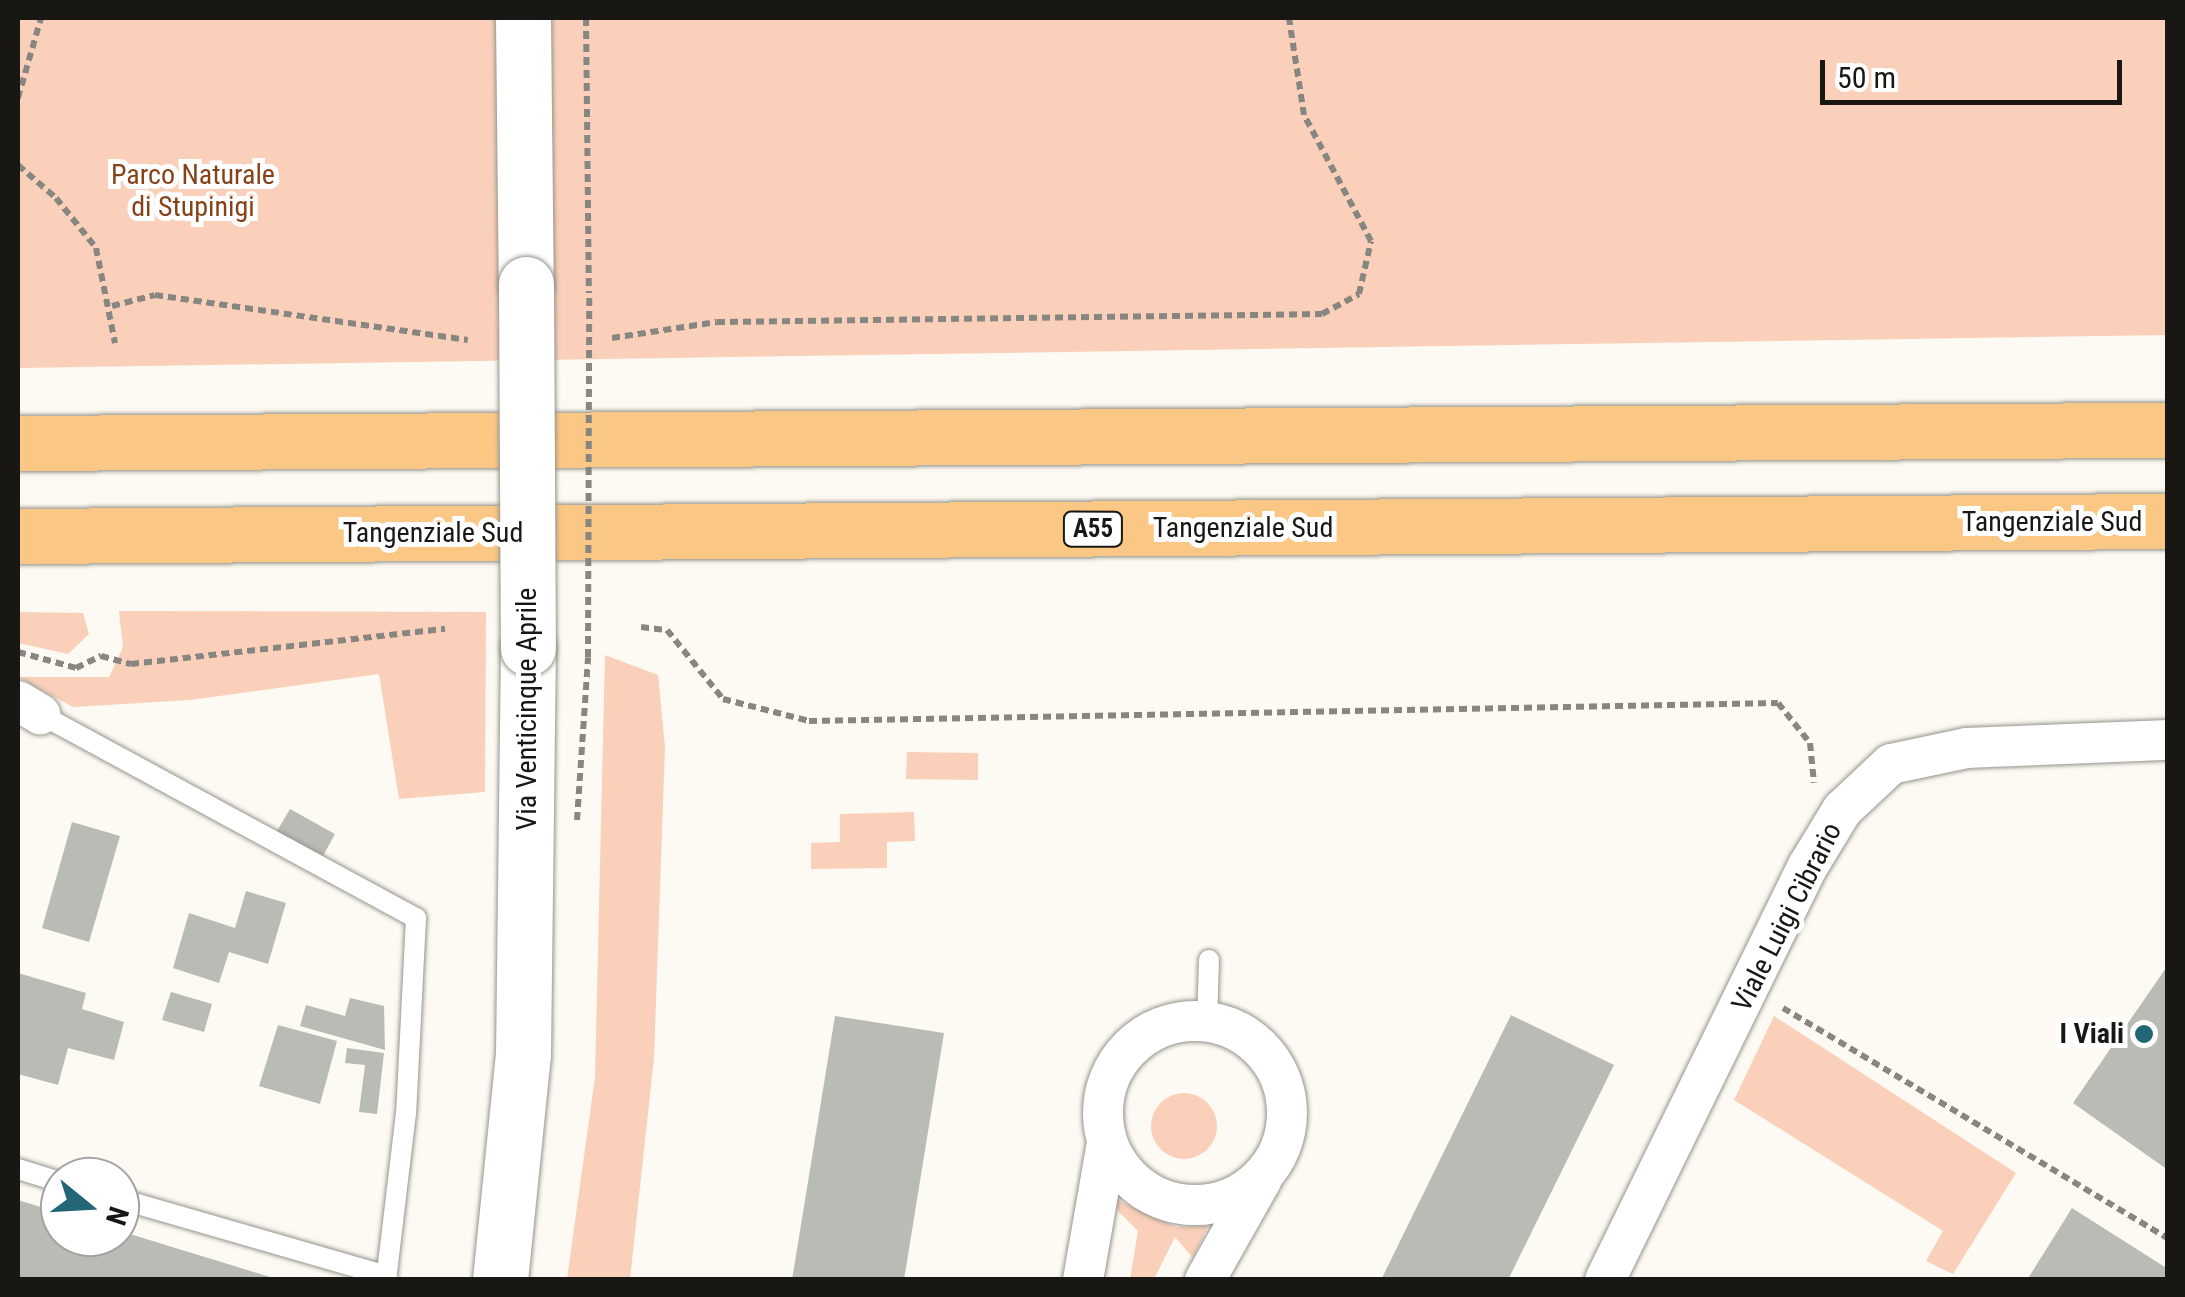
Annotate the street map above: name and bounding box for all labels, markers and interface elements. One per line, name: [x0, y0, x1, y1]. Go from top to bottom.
scale bar: [1825, 40, 2128, 102]
text: 50 m: [1837, 60, 1896, 95]
park label: Parco Naturale di Stupinigi: [111, 158, 275, 224]
street label: Tangenziale Sud: [1962, 505, 2142, 539]
road number: A55: [1060, 509, 1126, 549]
street label: Tangenziale Sud: [1153, 511, 1333, 545]
street label: Tangenziale Sud: [343, 516, 523, 550]
street label: Via Venticinque Aprile: [510, 588, 544, 830]
street label: Viale Luigi Cibrario: [1725, 817, 1849, 1017]
place label: I Viali: [2059, 1017, 2124, 1051]
marker: I Viali: [2133, 1023, 2155, 1045]
north arrow: [40, 1157, 140, 1257]
text: N: [99, 1203, 135, 1229]

